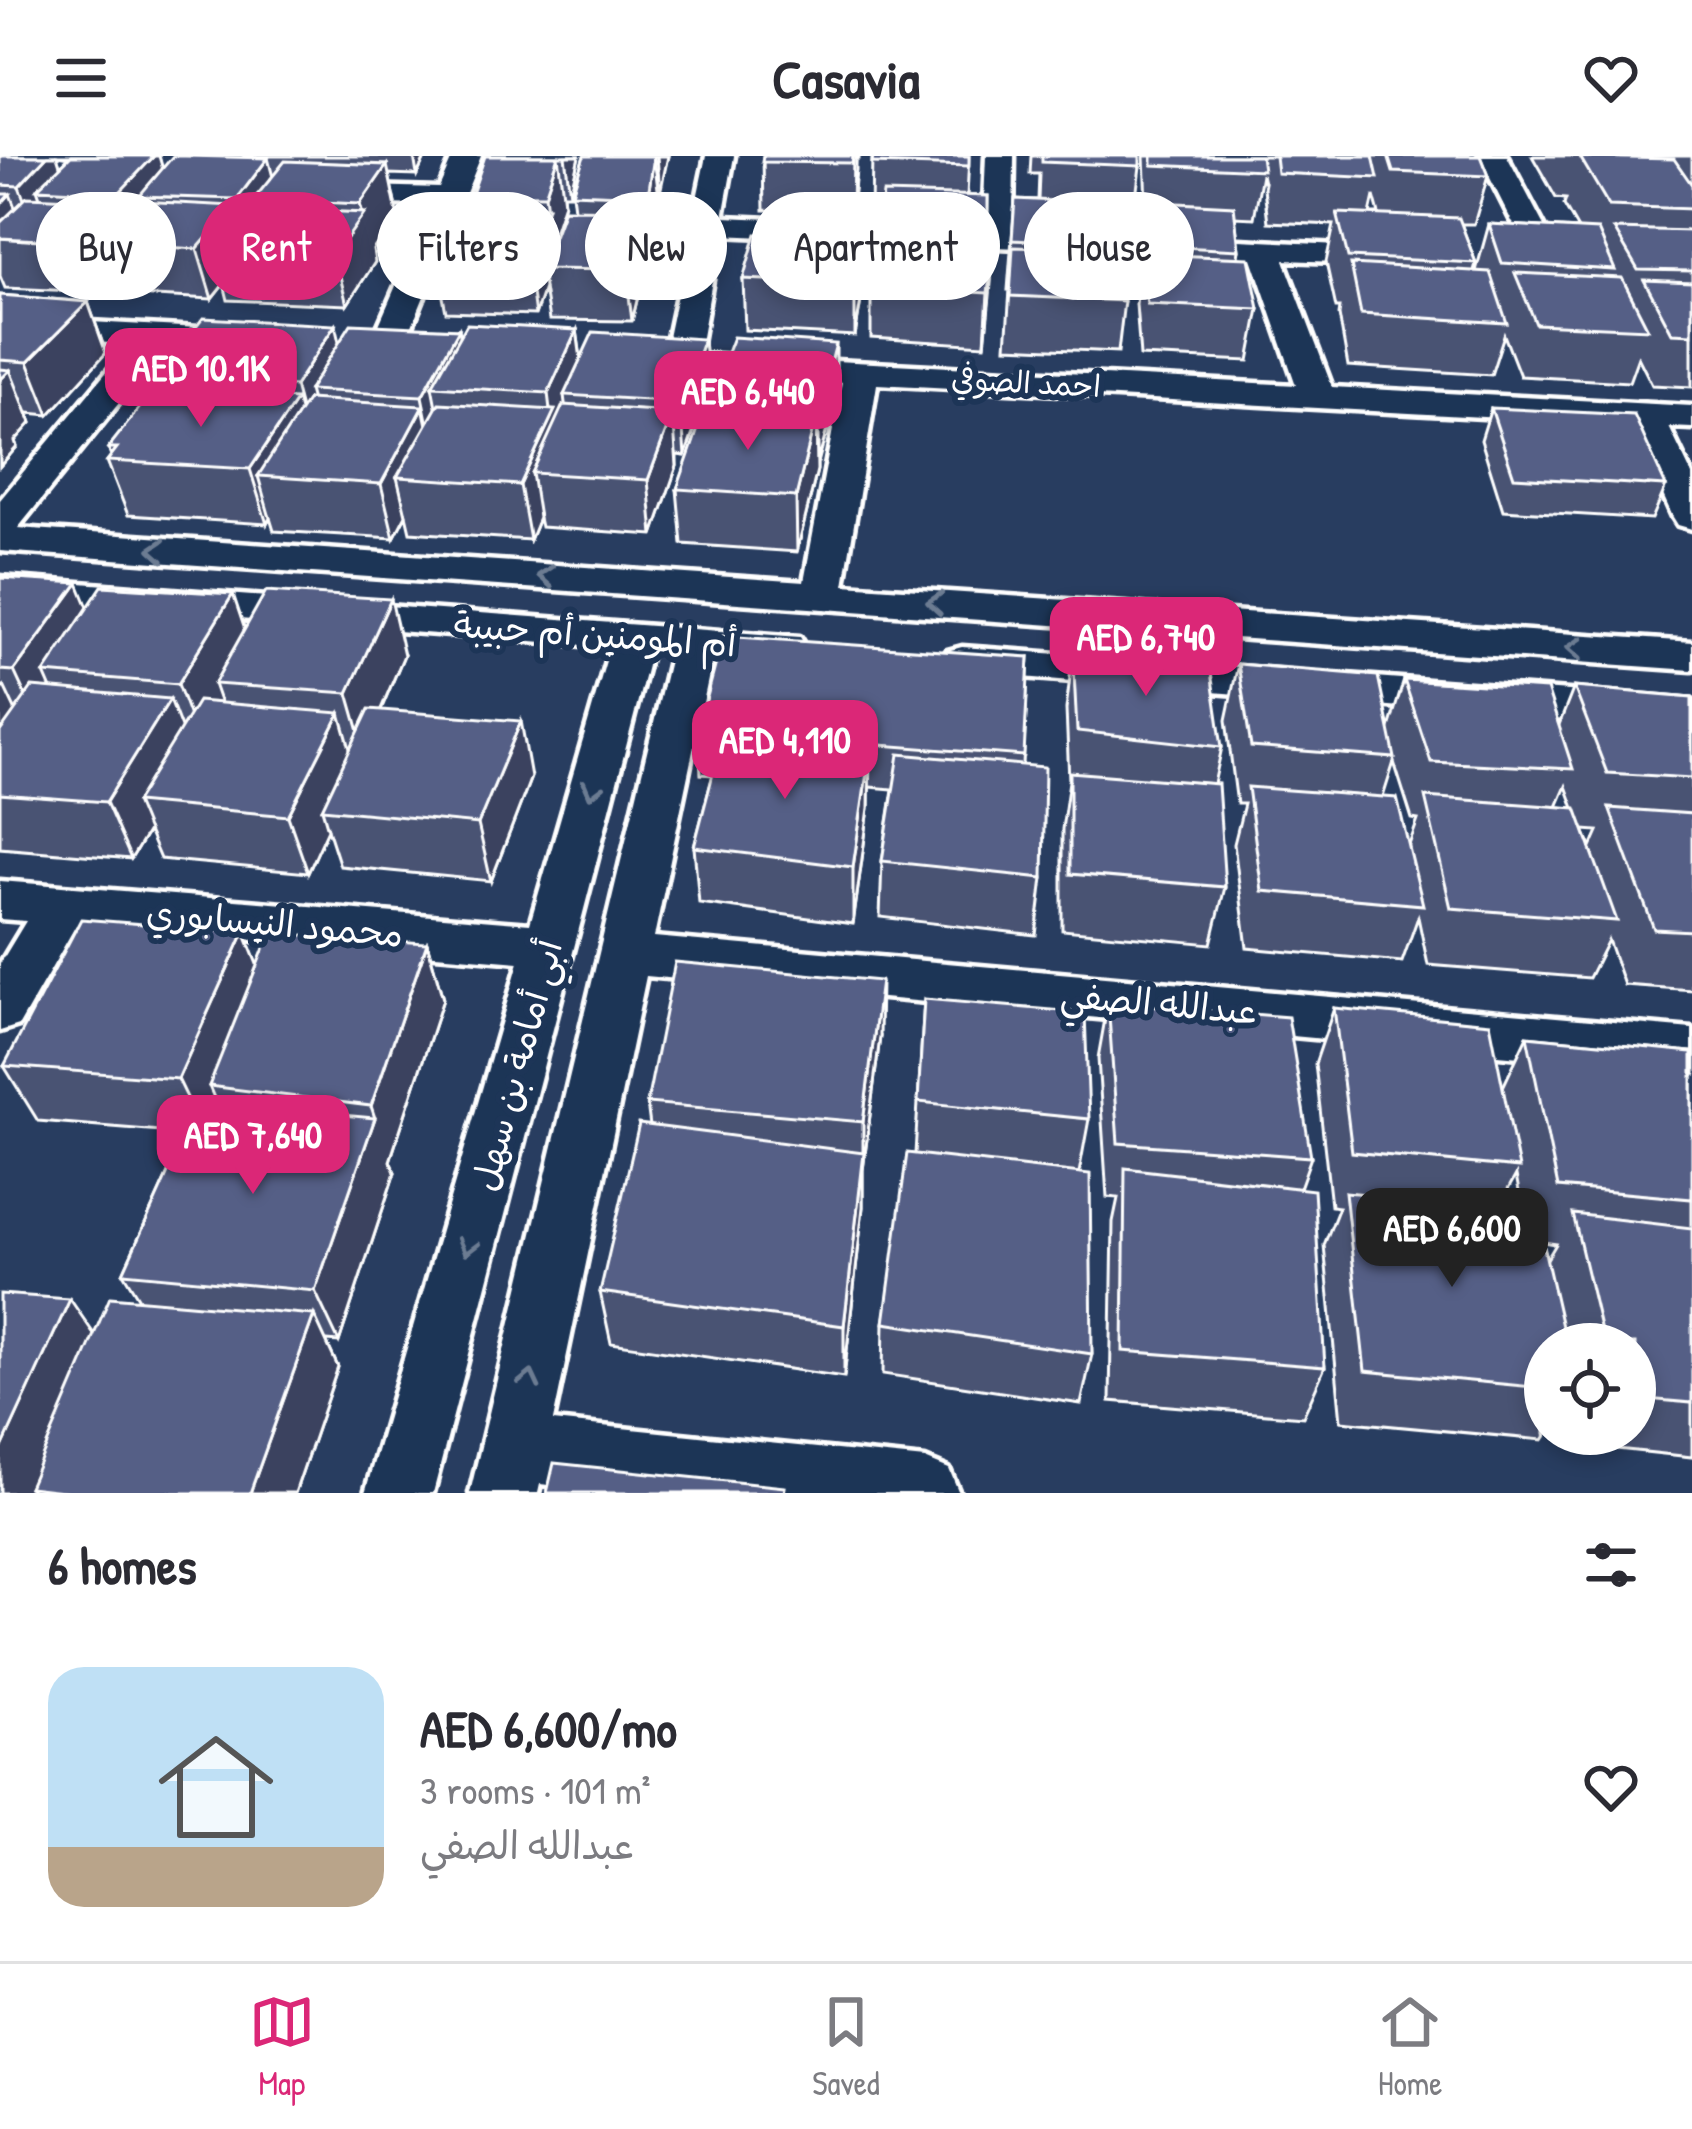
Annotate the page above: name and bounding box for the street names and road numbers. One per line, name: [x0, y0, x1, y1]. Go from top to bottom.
street label: احمد الصوفي: [950, 358, 1102, 408]
street label: أم المومنين أم حبيبة: [452, 599, 738, 671]
street label: محمود النيسابوري: [144, 886, 405, 960]
street label: أبي أمامة بن سهل: [459, 934, 581, 1198]
street label: عبدالله الصفي: [1058, 969, 1259, 1043]

